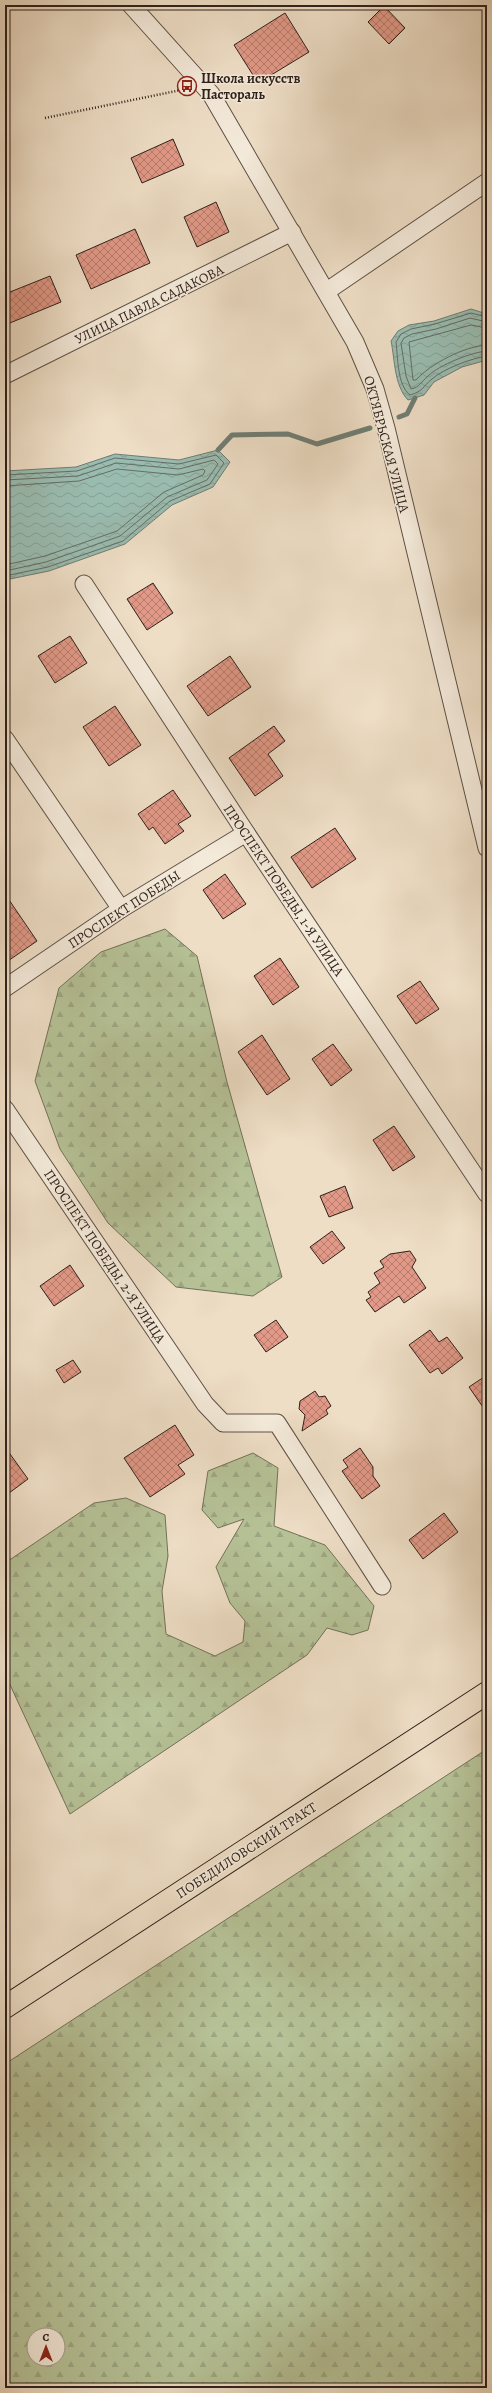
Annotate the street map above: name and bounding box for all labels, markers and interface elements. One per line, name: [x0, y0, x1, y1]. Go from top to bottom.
place label: Школа искусств Пастораль: [201, 69, 300, 104]
bus stop icon: Школа искусств Пастораль: [176, 75, 198, 97]
street label: УЛИЦА ПАВЛА САДАКОВА: [72, 260, 228, 349]
street label: ОКТЯБРЬСКАЯ УЛИЦА: [359, 374, 414, 515]
street label: ПРОСПЕКТ ПОБЕДЫ, 1-Я УЛИЦА: [219, 801, 349, 981]
street label: ПРОСПЕКТ ПОБЕДЫ: [64, 866, 184, 953]
street label: ПРОСПЕКТ ПОБЕДЫ, 2-Я УЛИЦА: [39, 1166, 170, 1347]
street label: ПОБЕДИЛОВСКИЙ ТРАКТ: [172, 1798, 321, 1903]
north arrow: [26, 2327, 66, 2367]
text: С: [43, 2330, 50, 2345]

